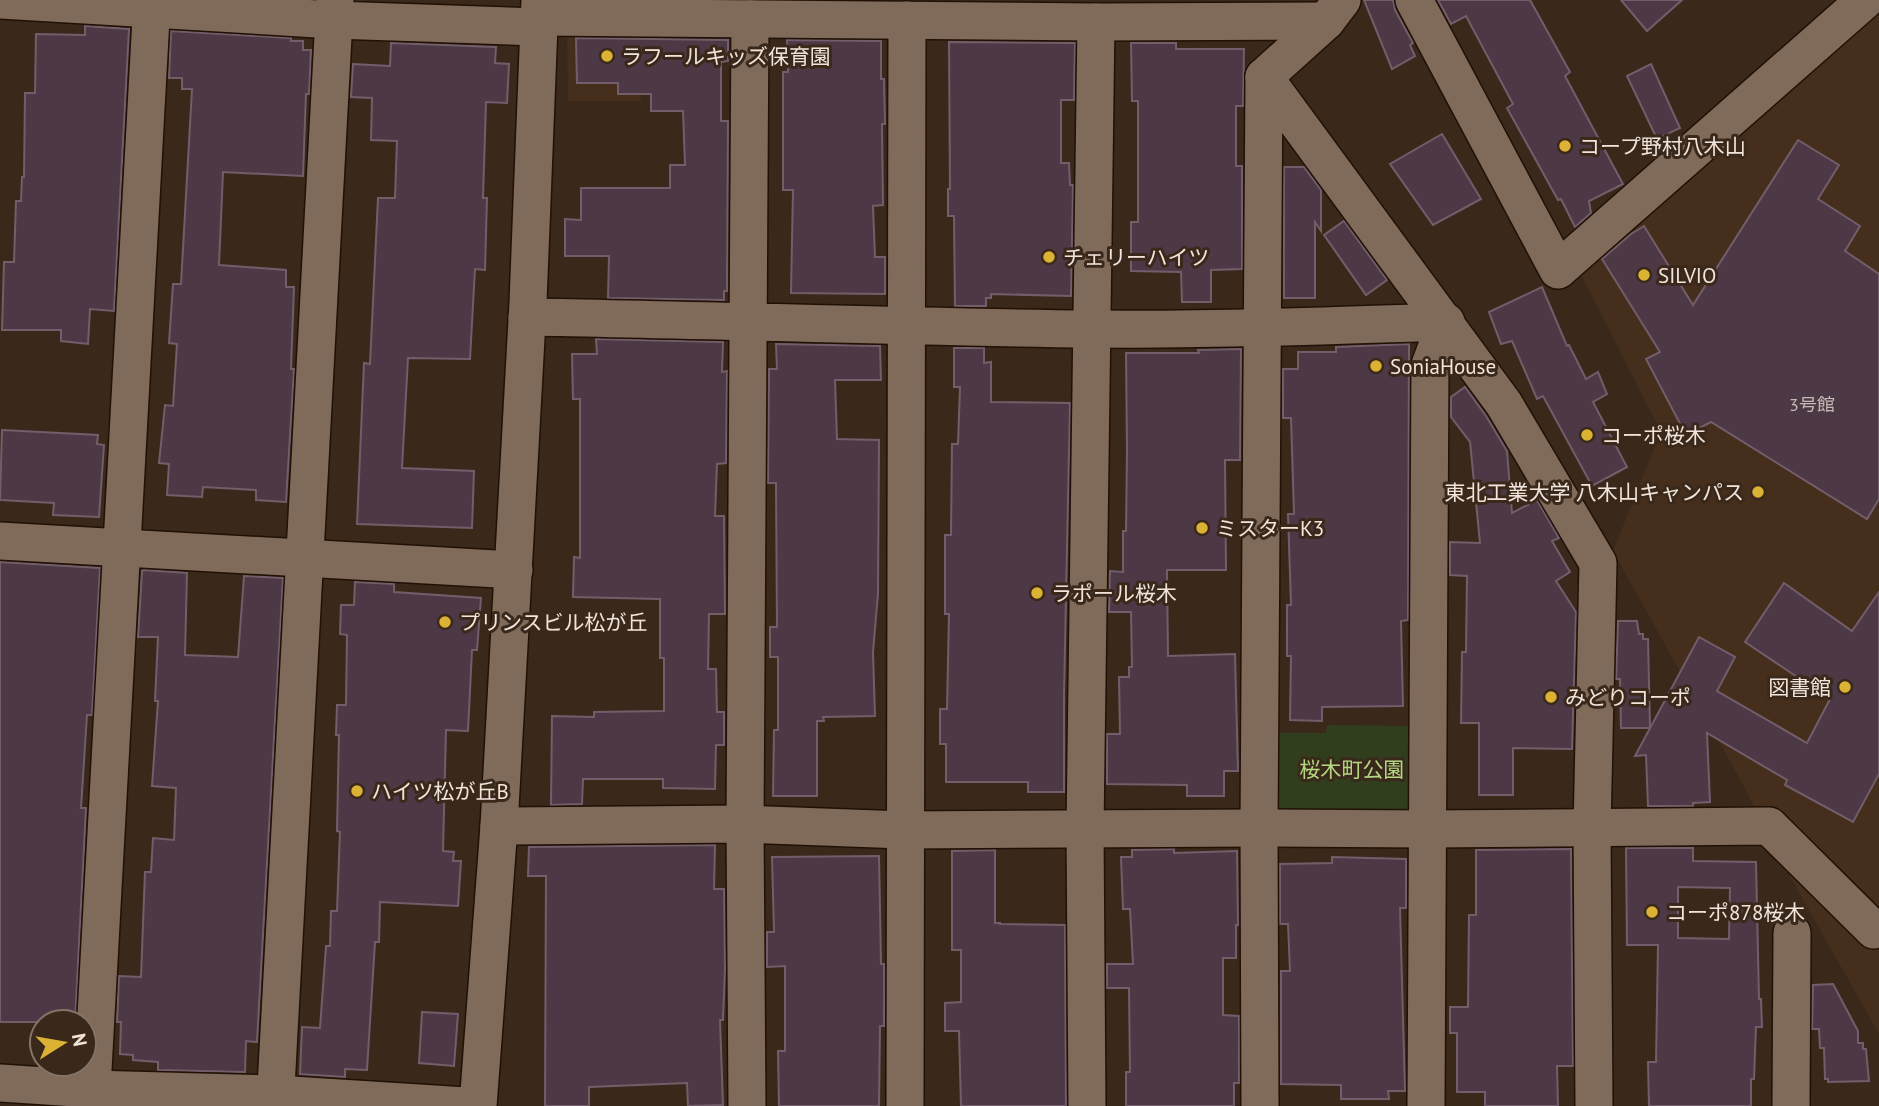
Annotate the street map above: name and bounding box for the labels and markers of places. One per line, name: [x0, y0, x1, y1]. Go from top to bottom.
place label: ラフールキッズ保育園: [621, 43, 831, 70]
marker: ラフールキッズ保育園: [599, 48, 615, 64]
place label: コープ野村八木山: [1579, 133, 1746, 160]
marker: コープ野村八木山: [1557, 138, 1573, 154]
place label: チェリーハイツ: [1063, 244, 1209, 271]
marker: チェリーハイツ: [1041, 249, 1057, 265]
place label: SILVIO: [1658, 262, 1716, 289]
marker: SILVIO: [1636, 267, 1652, 283]
place label: SoniaHouse: [1390, 353, 1496, 380]
marker: SoniaHouse: [1368, 358, 1384, 374]
place label: コーポ桜木: [1601, 422, 1706, 449]
marker: コーポ桜木: [1579, 427, 1595, 443]
place label: 東北工業大学 八木山キャンパス: [1444, 479, 1744, 506]
marker: 東北工業大学 八木山キャンパス: [1750, 484, 1766, 500]
place label: ミスターK3: [1216, 515, 1324, 542]
marker: ミスターK3: [1194, 520, 1210, 536]
place label: ラポール桜木: [1051, 580, 1177, 607]
marker: ラポール桜木: [1029, 585, 1045, 601]
place label: プリンスビル松が丘: [459, 609, 648, 636]
marker: プリンスビル松が丘: [437, 614, 453, 630]
place label: 図書館: [1768, 674, 1831, 701]
marker: 図書館: [1837, 679, 1853, 695]
place label: みどりコーポ: [1565, 684, 1691, 711]
marker: みどりコーポ: [1543, 689, 1559, 705]
place label: ハイツ松が丘B: [371, 778, 509, 805]
marker: ハイツ松が丘B: [349, 783, 365, 799]
place label: コーポ878桜木: [1666, 899, 1805, 926]
marker: コーポ878桜木: [1644, 904, 1660, 920]

